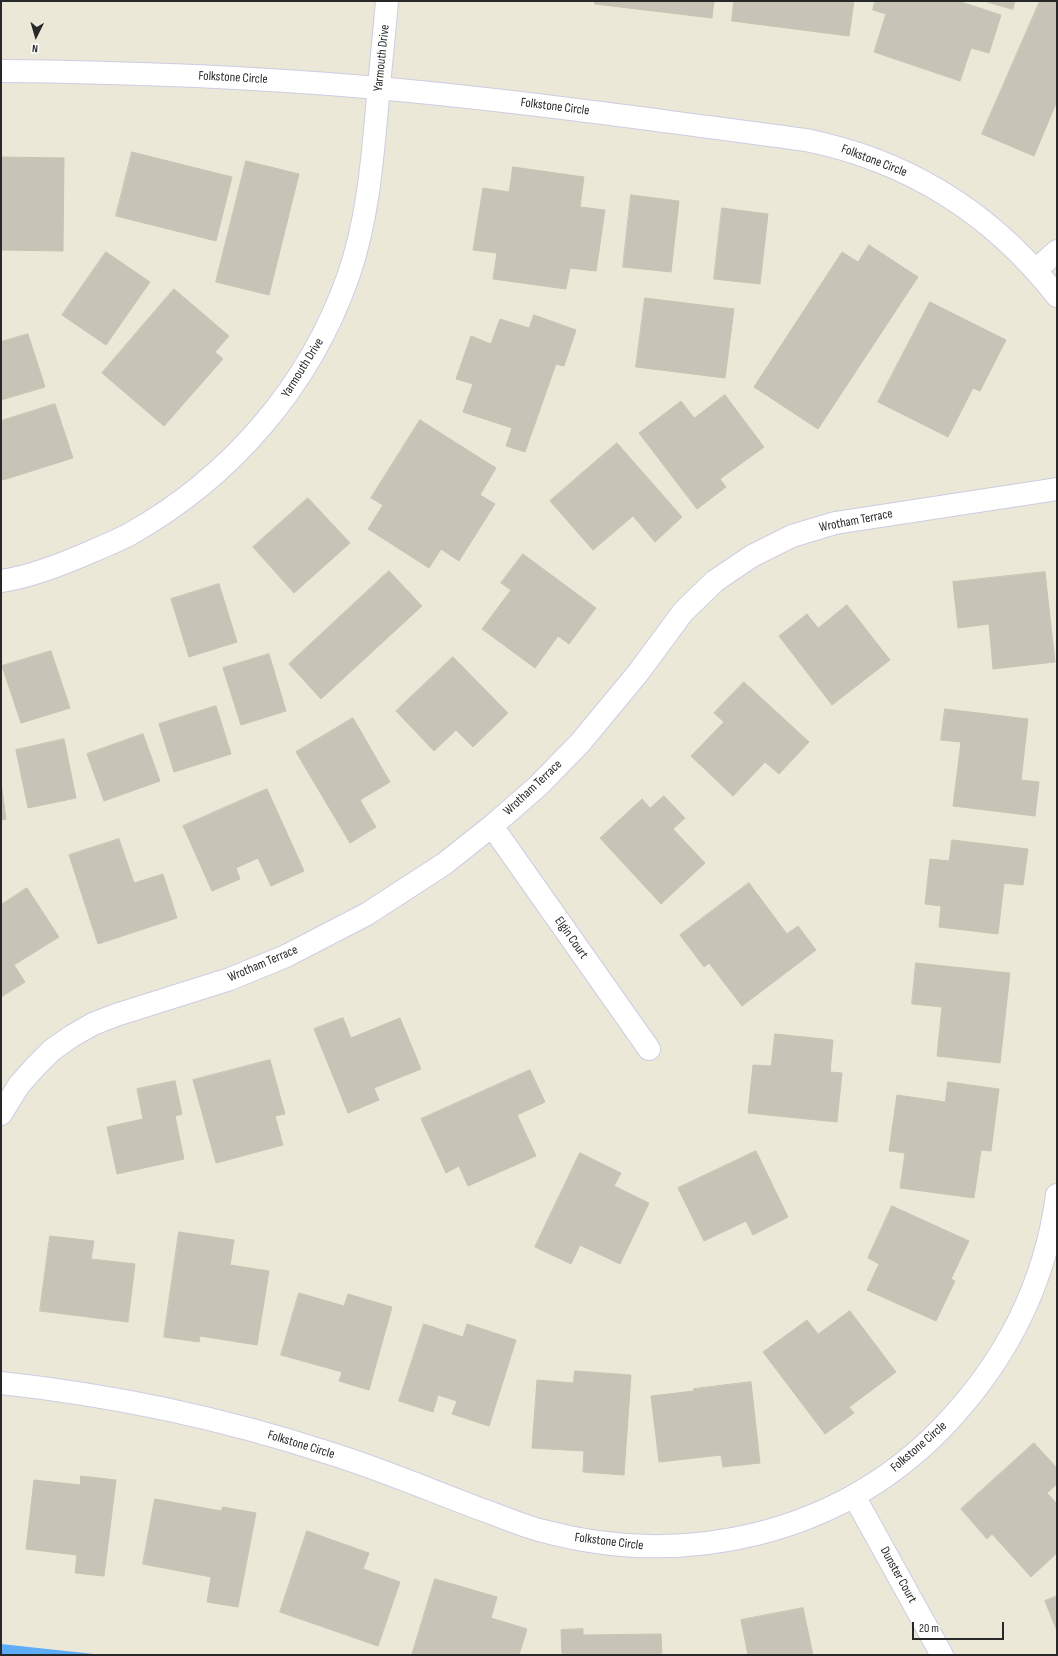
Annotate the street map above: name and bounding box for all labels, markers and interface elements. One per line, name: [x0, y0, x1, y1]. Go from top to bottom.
north arrow: [16, 16, 56, 56]
street label: Yarmouth Drive: [371, 24, 393, 92]
text: N: [31, 42, 38, 55]
street label: Folkstone Circle: [198, 68, 268, 88]
street label: Folkstone Circle: [520, 95, 590, 119]
street label: Folkstone Circle: [839, 141, 909, 181]
street label: Yarmouth Drive: [279, 335, 327, 401]
street label: Wrotham Terrace: [818, 506, 894, 536]
street label: Wrotham Terrace: [500, 757, 566, 819]
street label: Elgin Court: [551, 914, 591, 962]
street label: Wrotham Terrace: [226, 942, 300, 986]
street label: Folkstone Circle: [888, 1418, 950, 1476]
street label: Folkstone Circle: [266, 1427, 336, 1463]
street label: Folkstone Circle: [574, 1530, 644, 1554]
street label: Dunster Court: [876, 1544, 920, 1606]
scale bar: [914, 1614, 1006, 1640]
text: 20 m: [919, 1621, 939, 1636]

